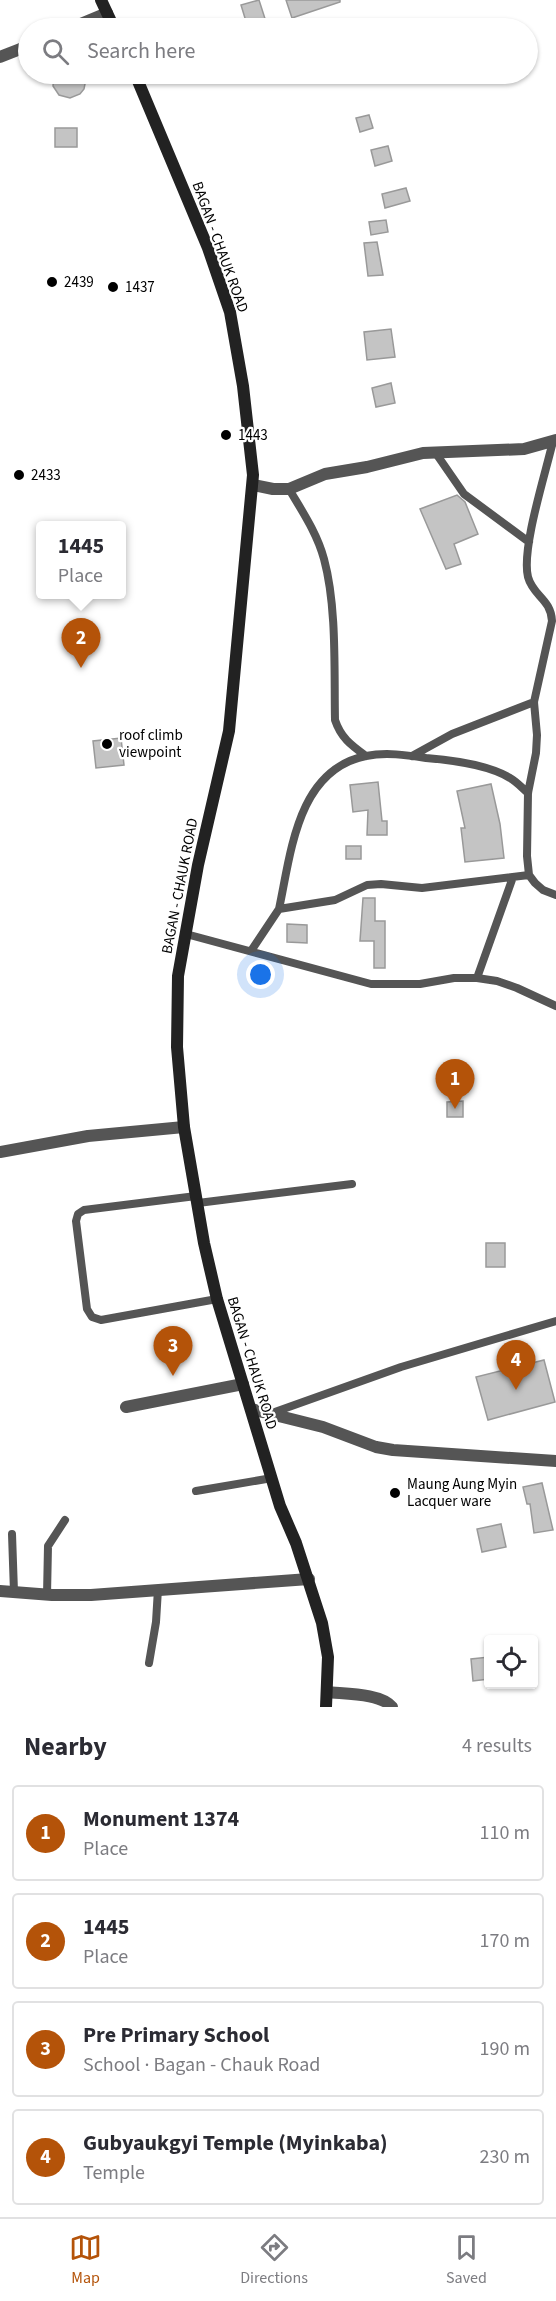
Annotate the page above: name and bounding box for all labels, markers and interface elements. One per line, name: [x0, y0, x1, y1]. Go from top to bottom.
search box: [18, 18, 538, 84]
icon: search: [39, 35, 72, 68]
text: Search here: [87, 35, 195, 67]
street label: BAGAN - CHAUK ROAD: [187, 179, 253, 315]
place label: 2439: [64, 272, 94, 293]
marker: 2439: [45, 275, 59, 289]
place label: 1437: [125, 277, 155, 298]
marker: 1437: [106, 280, 120, 294]
place label: 1443: [238, 425, 268, 446]
marker: 1443: [219, 428, 233, 442]
place label: 2433: [31, 465, 61, 486]
marker: 2433: [12, 468, 26, 482]
popup: [36, 521, 126, 599]
text: 1445: [58, 530, 104, 562]
text: Place: [58, 562, 103, 590]
pin: 2: [62, 618, 100, 668]
place label: roof climb viewpoint: [119, 725, 183, 763]
marker: roof climb viewpoint: [100, 737, 114, 751]
street label: BAGAN - CHAUK ROAD: [157, 816, 203, 956]
your location: [246, 960, 275, 989]
pin: 1: [436, 1060, 474, 1109]
street label: BAGAN - CHAUK ROAD: [222, 1294, 282, 1432]
pin: 3: [154, 1326, 192, 1376]
pin: 4: [496, 1340, 536, 1390]
place label: Maung Aung Myin Lacquer ware: [407, 1474, 517, 1512]
marker: Maung Aung Myin Lacquer ware: [388, 1486, 402, 1500]
map controls: [484, 1635, 538, 1689]
button: locate: [484, 1635, 538, 1689]
text: Nearby: [24, 1728, 107, 1765]
text: 4 results: [462, 1732, 532, 1760]
text: Monument 1374: [83, 1803, 239, 1835]
text: 1: [40, 1819, 51, 1847]
text: 110 m: [480, 1819, 530, 1847]
text: Place: [83, 1835, 128, 1863]
text: 1445: [83, 1911, 129, 1943]
text: 2: [40, 1927, 51, 1955]
text: 170 m: [480, 1927, 530, 1955]
text: Place: [83, 1943, 128, 1971]
text: Pre Primary School: [83, 2019, 269, 2051]
text: 3: [40, 2035, 51, 2063]
text: 190 m: [480, 2035, 530, 2063]
text: School · Bagan - Chauk Road: [83, 2051, 320, 2079]
text: Gubyaukgyi Temple (Myinkaba): [83, 2127, 388, 2159]
text: 4: [40, 2143, 51, 2171]
text: 230 m: [480, 2143, 530, 2171]
text: Temple: [83, 2159, 145, 2187]
tab: Map: [69, 2231, 102, 2289]
tab: Directions: [240, 2231, 308, 2289]
tab: Saved: [446, 2231, 487, 2289]

